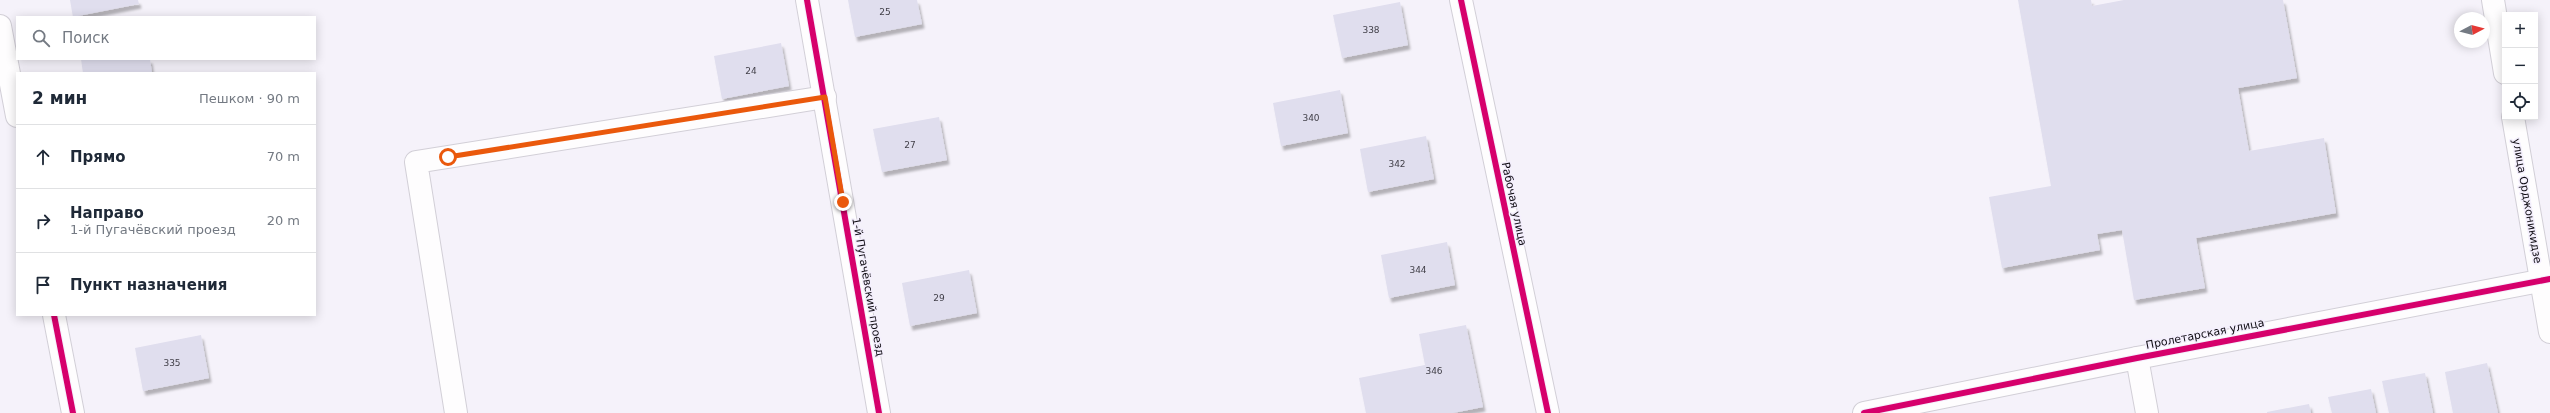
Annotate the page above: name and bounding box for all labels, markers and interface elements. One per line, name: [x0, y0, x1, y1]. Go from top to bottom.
house number: 25: [879, 7, 891, 17]
north arrow: [2454, 12, 2490, 48]
map controls: [2502, 12, 2538, 120]
button: +: [2502, 12, 2538, 48]
search box: [16, 16, 316, 60]
house number: 338: [1362, 25, 1380, 35]
icon: search: [30, 27, 52, 49]
text: Поиск: [62, 29, 110, 47]
button: −: [2502, 48, 2538, 84]
house number: 24: [745, 66, 757, 76]
button: locate: [2502, 84, 2538, 120]
text: 2 мин: [32, 88, 87, 108]
text: Пешком · 90 m: [199, 91, 300, 106]
house number: 340: [1302, 113, 1320, 123]
street label: улица Орджоникидзе: [2510, 138, 2544, 265]
house number: 27: [904, 140, 916, 150]
icon: ahead: [32, 146, 54, 168]
text: Прямо: [70, 148, 126, 166]
route start: [439, 148, 457, 166]
text: 70 m: [267, 149, 300, 164]
house number: 342: [1388, 159, 1406, 169]
street label: Рабочая улица: [1499, 161, 1529, 247]
route end: [834, 193, 852, 211]
text: Направо: [70, 204, 144, 222]
icon: right: [32, 210, 54, 232]
text: 20 m: [267, 213, 300, 228]
street label: 1-й Пугачёвский проезд: [849, 217, 887, 358]
text: 1-й Пугачёвский проезд: [70, 222, 236, 237]
house number: 344: [1409, 265, 1427, 275]
icon: arrive: [32, 274, 54, 296]
text: Пункт назначения: [70, 276, 227, 294]
house number: 29: [933, 293, 945, 303]
street label: Пролетарская улица: [2145, 316, 2265, 352]
house number: 335: [163, 358, 181, 368]
house number: 346: [1425, 366, 1443, 376]

